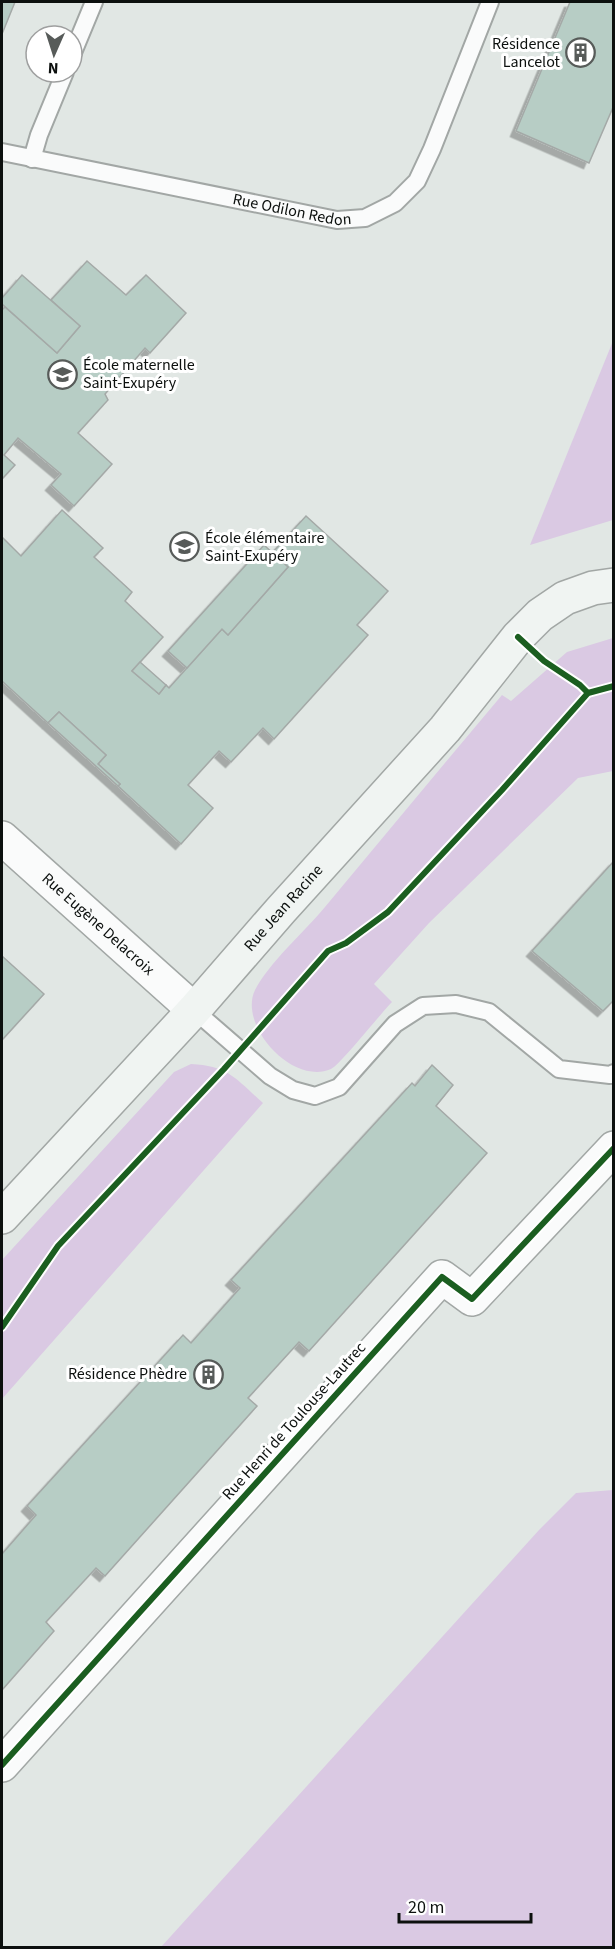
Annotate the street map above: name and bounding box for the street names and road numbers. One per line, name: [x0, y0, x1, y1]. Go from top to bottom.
street label: Rue Odilon Redon: [231, 188, 352, 231]
street label: Rue Jean Racine: [239, 860, 328, 956]
street label: Rue Eugène Delacroix: [37, 868, 159, 980]
street label: Rue Henri de Toulouse-Lautrec: [217, 1337, 371, 1505]

